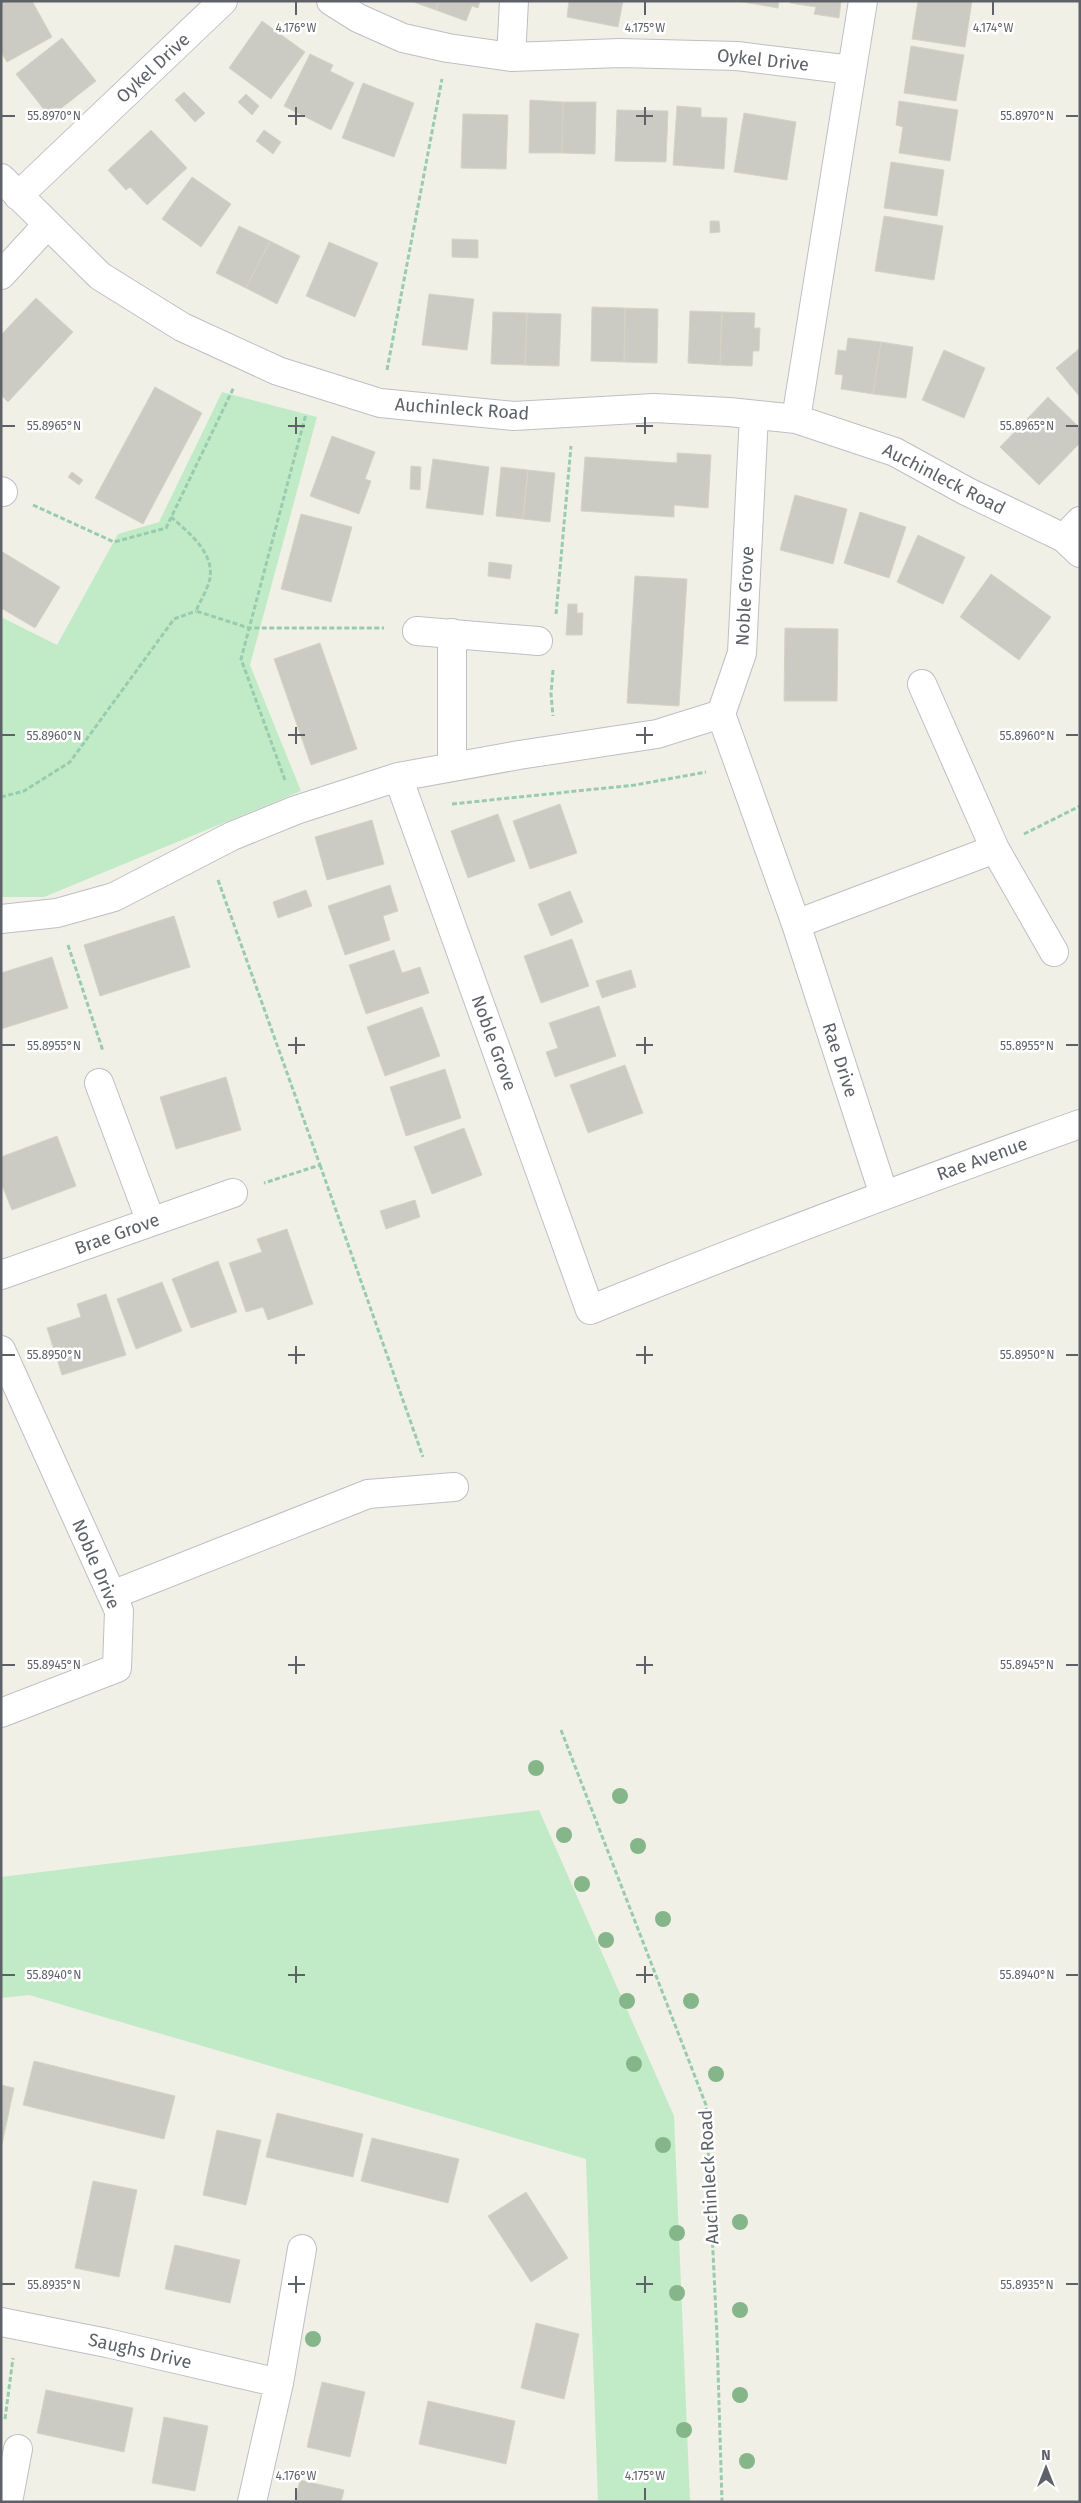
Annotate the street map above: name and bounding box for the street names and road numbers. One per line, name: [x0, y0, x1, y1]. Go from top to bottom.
street label: Oykel Drive: [112, 28, 194, 108]
street label: Oykel Drive: [716, 44, 810, 76]
street label: Auchinleck Road: [394, 393, 530, 425]
street label: Auchinleck Road: [879, 439, 1009, 519]
street label: Noble Grove: [731, 545, 759, 647]
street label: Noble Grove: [467, 992, 521, 1094]
street label: Rae Drive: [818, 1020, 862, 1100]
street label: Rae Avenue: [934, 1132, 1030, 1186]
street label: Brae Grove: [72, 1209, 162, 1259]
street label: Noble Drive: [67, 1516, 125, 1612]
street label: Auchinleck Road: [694, 2109, 724, 2245]
street label: Saughs Drive: [86, 2328, 194, 2374]

